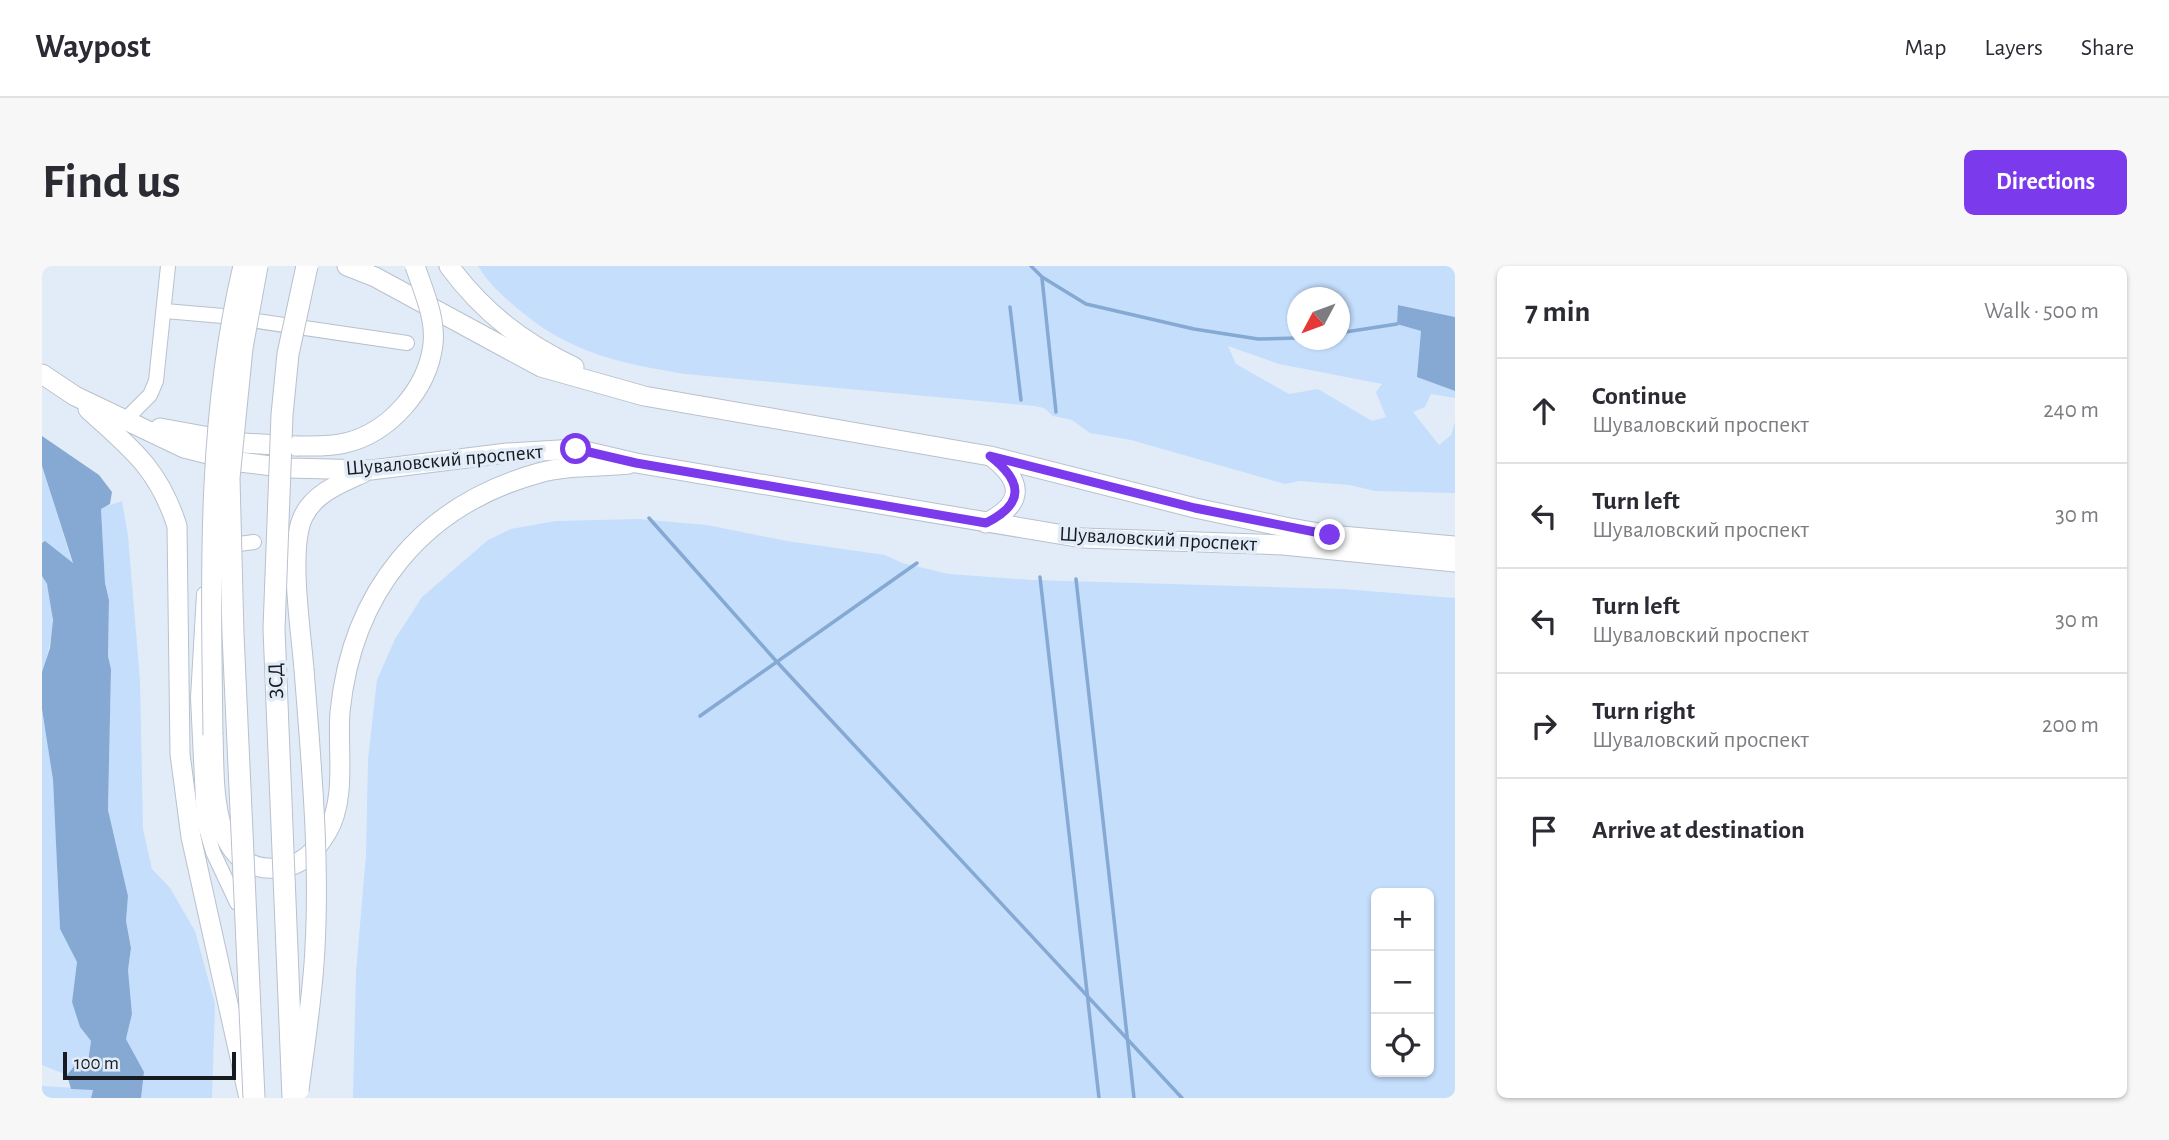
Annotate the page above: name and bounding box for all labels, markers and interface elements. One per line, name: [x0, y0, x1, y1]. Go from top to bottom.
text: Waypost: [35, 31, 151, 64]
text: Map: [1904, 36, 1946, 60]
text: Layers: [1984, 36, 2043, 60]
text: Share: [2081, 36, 2134, 60]
button: Directions: [1964, 150, 2127, 215]
text: Find us: [42, 158, 181, 207]
north arrow: [1287, 287, 1350, 350]
text: 7 min: [1525, 297, 1590, 327]
text: Walk · 500 m: [1984, 300, 2099, 323]
text: Continue: [1592, 383, 1687, 409]
icon: ahead: [1525, 392, 1563, 430]
text: 240 m: [2043, 399, 2099, 422]
text: Шуваловский проспект: [1592, 414, 1809, 437]
route start: [560, 433, 591, 464]
street label: Шуваловский проспект: [344, 441, 544, 479]
text: Turn left: [1592, 488, 1680, 514]
icon: left: [1525, 497, 1563, 535]
text: 30 m: [2055, 504, 2099, 527]
route end: [1314, 519, 1345, 550]
text: Шуваловский проспект: [1592, 519, 1809, 542]
street label: Шуваловский проспект: [1059, 523, 1258, 555]
text: Turn left: [1592, 593, 1680, 619]
icon: left: [1525, 602, 1563, 640]
text: 30 m: [2055, 609, 2099, 632]
text: Шуваловский проспект: [1592, 624, 1809, 647]
street label: ЗСД: [265, 663, 287, 699]
text: Turn right: [1592, 698, 1695, 724]
icon: right: [1525, 707, 1563, 745]
text: 200 m: [2042, 714, 2099, 737]
text: Шуваловский проспект: [1592, 729, 1809, 752]
icon: arrive: [1525, 812, 1563, 850]
text: Arrive at destination: [1592, 817, 1805, 843]
map controls: [1371, 888, 1434, 1077]
button: +: [1371, 888, 1434, 951]
button: −: [1371, 951, 1434, 1014]
button: locate: [1371, 1014, 1434, 1077]
scale bar: [63, 1049, 236, 1081]
text: 100 m: [74, 1054, 119, 1073]

